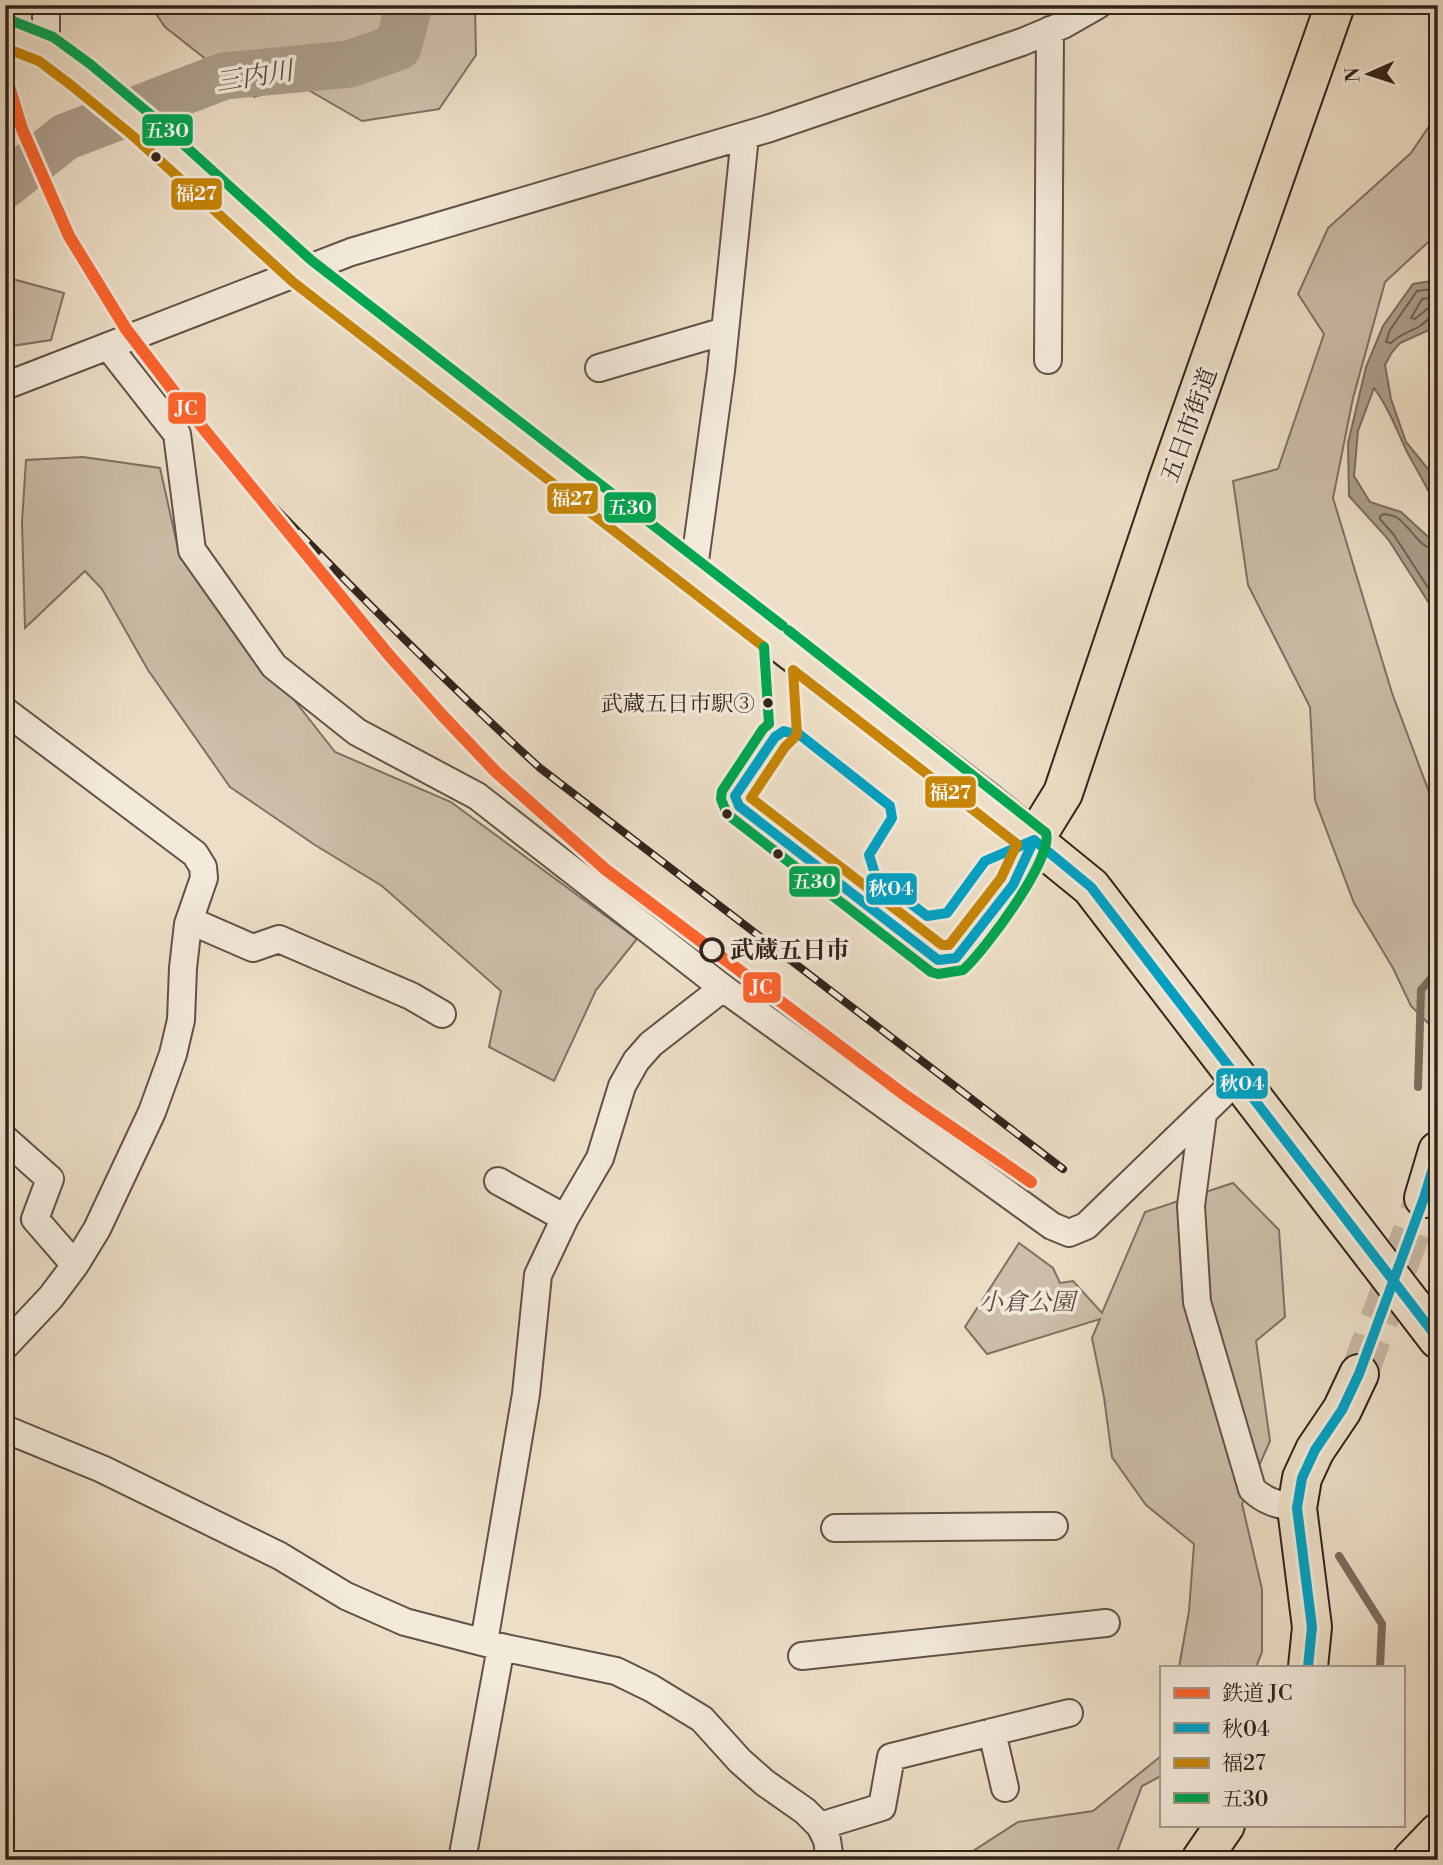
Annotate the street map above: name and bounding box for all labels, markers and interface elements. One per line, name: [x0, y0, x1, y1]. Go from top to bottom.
north arrow: [1334, 38, 1404, 108]
water label: 三内川: [213, 55, 298, 99]
text: N: [1341, 67, 1365, 83]
line badge: 五30: [141, 113, 194, 147]
text: 五30: [145, 119, 189, 143]
unlabelled marker: [149, 150, 163, 164]
line badge: 福27: [170, 177, 223, 211]
text: 福27: [175, 182, 217, 206]
street label: 五日市街道: [1155, 364, 1225, 487]
line badge: JC: [167, 391, 207, 425]
text: JC: [174, 397, 197, 421]
line badge: 福27: [546, 482, 599, 515]
text: 福27: [551, 487, 593, 511]
line badge: 五30: [603, 491, 657, 524]
text: 五30: [608, 496, 652, 520]
place label: 武蔵五日市駅③: [601, 691, 755, 718]
marker: 武蔵五日市駅③: [761, 696, 775, 710]
line badge: 福27: [924, 775, 977, 809]
text: 福27: [929, 781, 971, 805]
unlabelled marker: [720, 807, 734, 821]
unlabelled marker: [771, 847, 785, 861]
line badge: 五30: [788, 865, 841, 898]
text: 五30: [792, 870, 836, 894]
line badge: 秋04: [865, 872, 918, 906]
text: 秋04: [868, 877, 914, 901]
place label: 武蔵五日市: [730, 936, 850, 966]
marker: 武蔵五日市: [700, 938, 724, 962]
line badge: JC: [742, 971, 782, 1004]
text: JC: [749, 976, 772, 1000]
line badge: 秋04: [1215, 1067, 1269, 1100]
text: 秋04: [1219, 1072, 1265, 1096]
park label: 小倉公園: [979, 1288, 1079, 1318]
legend: [1160, 1666, 1404, 1826]
text: 鉄道 JC: [1222, 1681, 1292, 1707]
text: 秋04: [1222, 1717, 1269, 1743]
text: 福27: [1222, 1751, 1266, 1777]
text: 五30: [1222, 1787, 1269, 1813]

